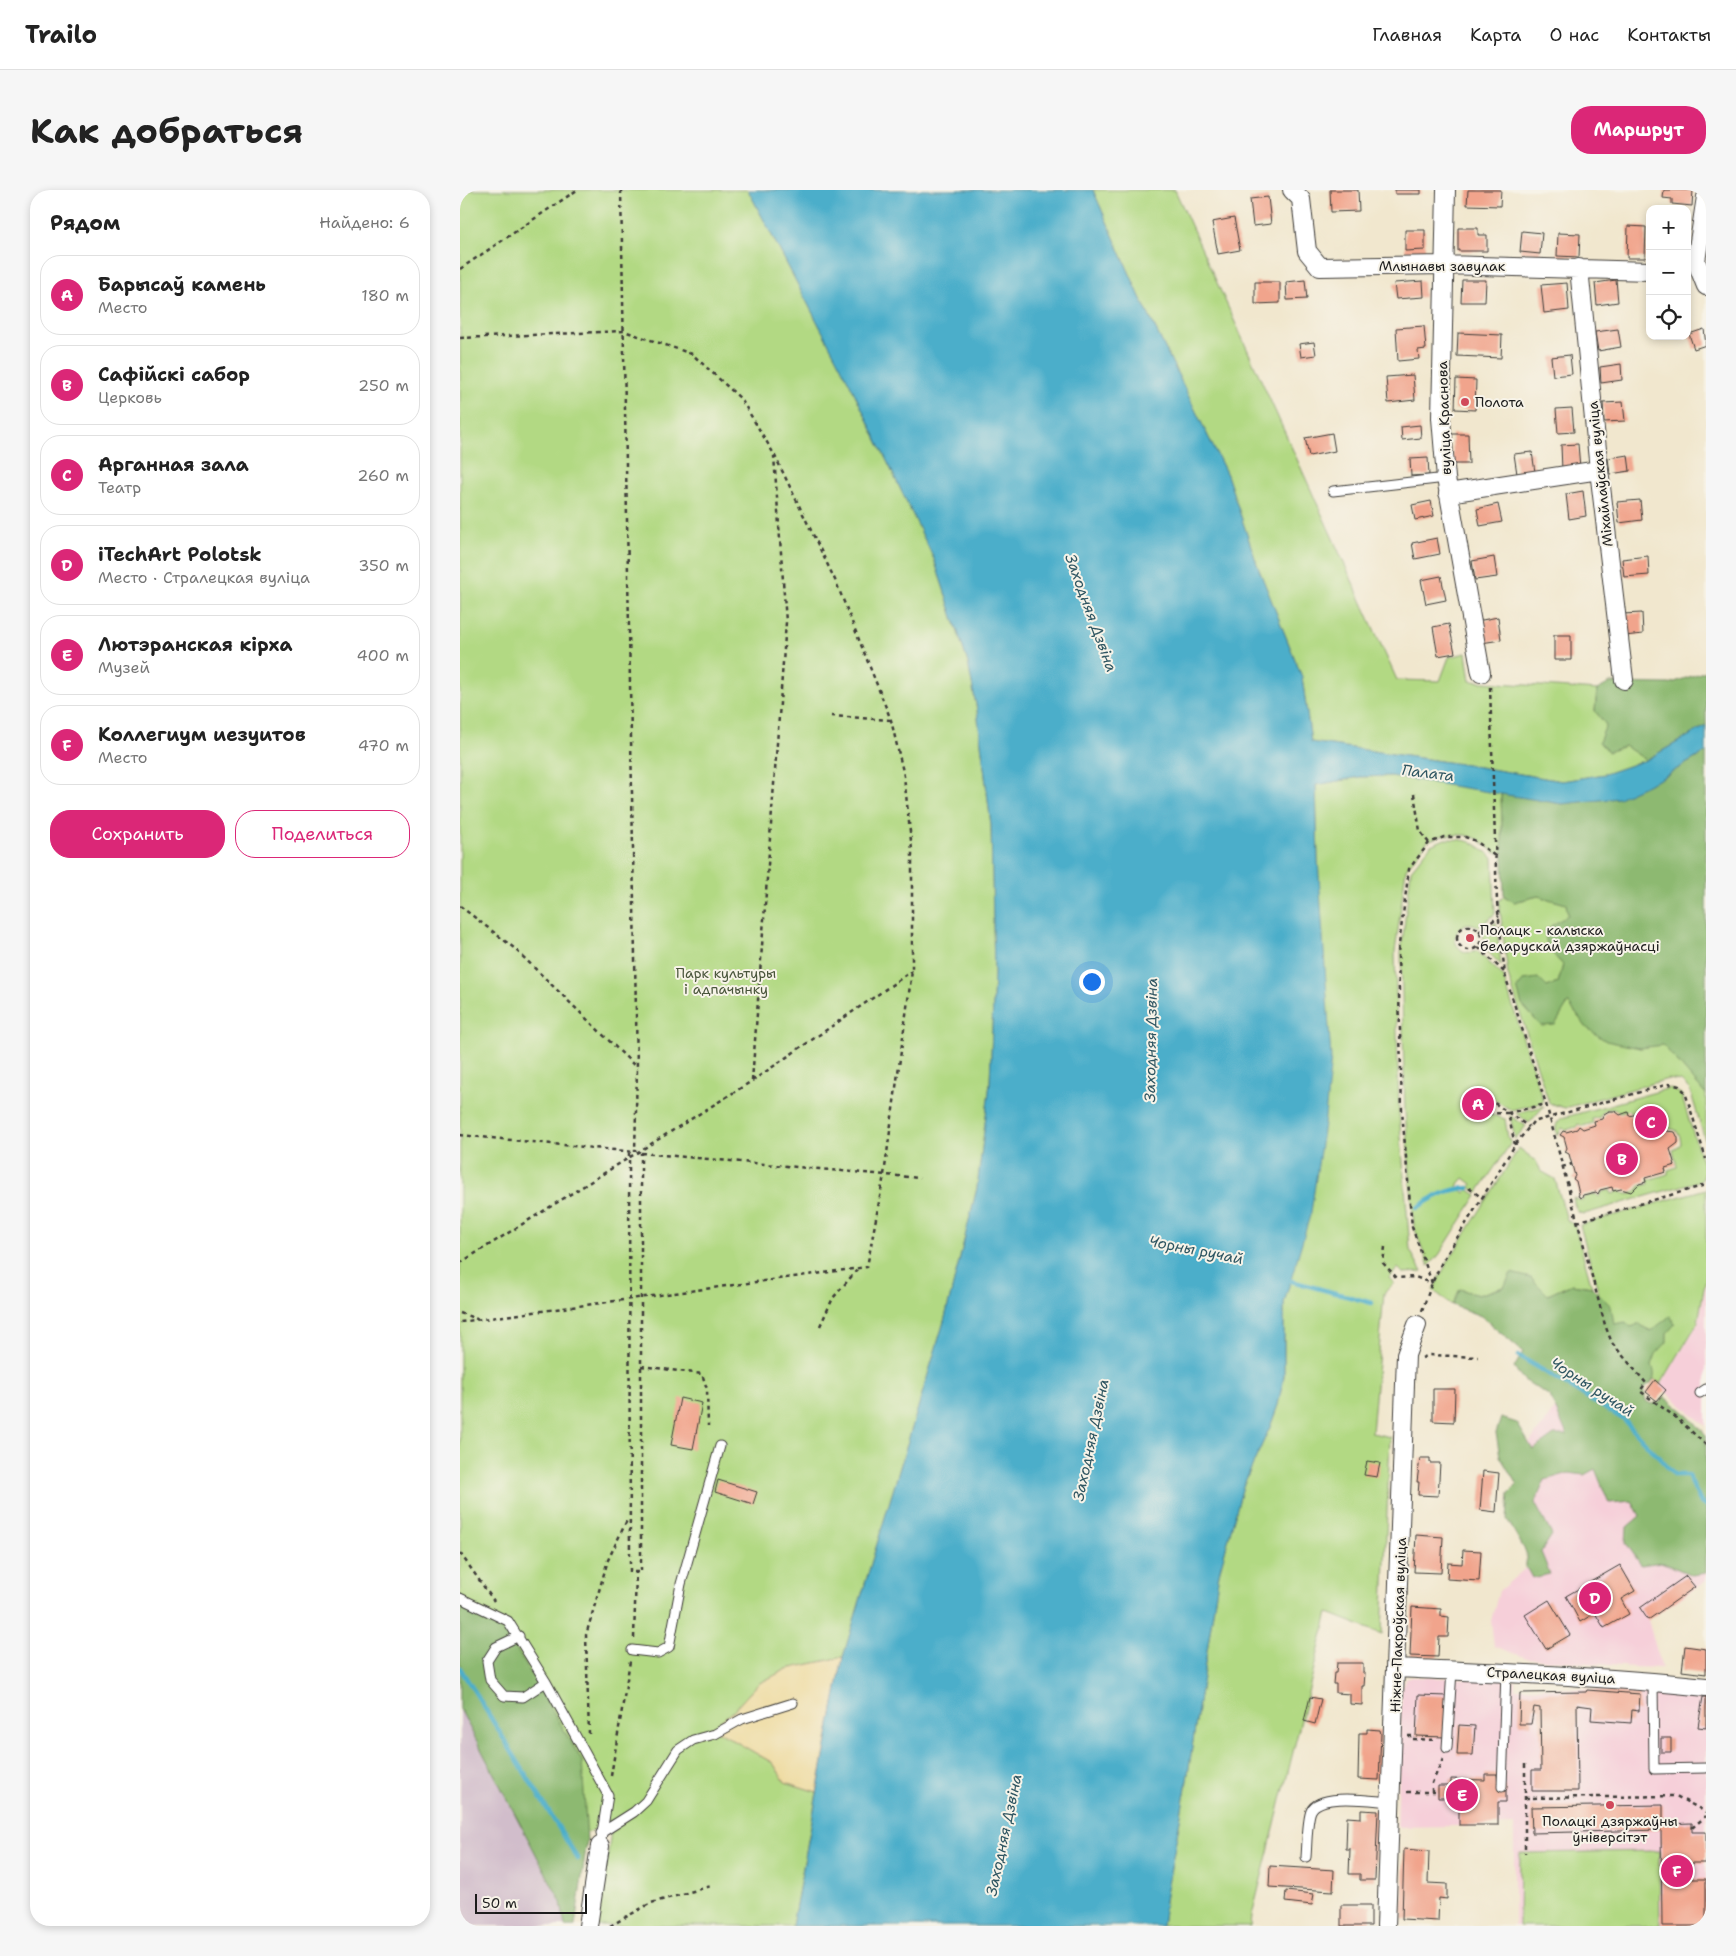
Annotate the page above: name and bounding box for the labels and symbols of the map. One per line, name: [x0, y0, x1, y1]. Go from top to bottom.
street label: Млынавы завулак: [1379, 257, 1506, 275]
street label: вуліца Краснова: [1433, 360, 1455, 475]
place label: Полота: [1475, 393, 1524, 411]
marker: Полота: [1459, 396, 1471, 408]
street label: Міхайлаўская вуліца: [1583, 400, 1617, 548]
water label: Заходняя Дзвіна: [1060, 551, 1122, 675]
water label: Палата: [1401, 760, 1455, 786]
place label: Полацк - калыска беларускай дзяржаўнасці: [1480, 921, 1660, 955]
marker: Полацк - калыска беларускай дзяржаўнасці: [1464, 932, 1476, 944]
park label: Парк культуры і адпачынку: [676, 964, 776, 998]
your location: [1079, 969, 1105, 995]
water label: Заходняя Дзвіна: [1140, 978, 1162, 1102]
pin: A: [1462, 1085, 1494, 1123]
pin: C: [1635, 1103, 1667, 1141]
pin: B: [1606, 1140, 1638, 1178]
water label: Чорны ручай: [1147, 1231, 1245, 1269]
water label: Чорны ручай: [1546, 1353, 1638, 1421]
water label: Заходняя Дзвіна: [1068, 1377, 1114, 1503]
street label: Ніжне-Пакроўская вуліца: [1386, 1537, 1410, 1713]
pin: D: [1579, 1579, 1611, 1617]
street label: Стралецкая вуліца: [1486, 1663, 1616, 1687]
water label: Заходняя Дзвіна: [981, 1772, 1027, 1898]
pin: E: [1446, 1776, 1478, 1814]
marker: Полацкі дзяржаўны ўніверсітэт: [1604, 1799, 1616, 1811]
place label: Полацкі дзяржаўны ўніверсітэт: [1542, 1812, 1678, 1846]
pin: F: [1661, 1852, 1693, 1890]
scale bar: [475, 1891, 588, 1914]

